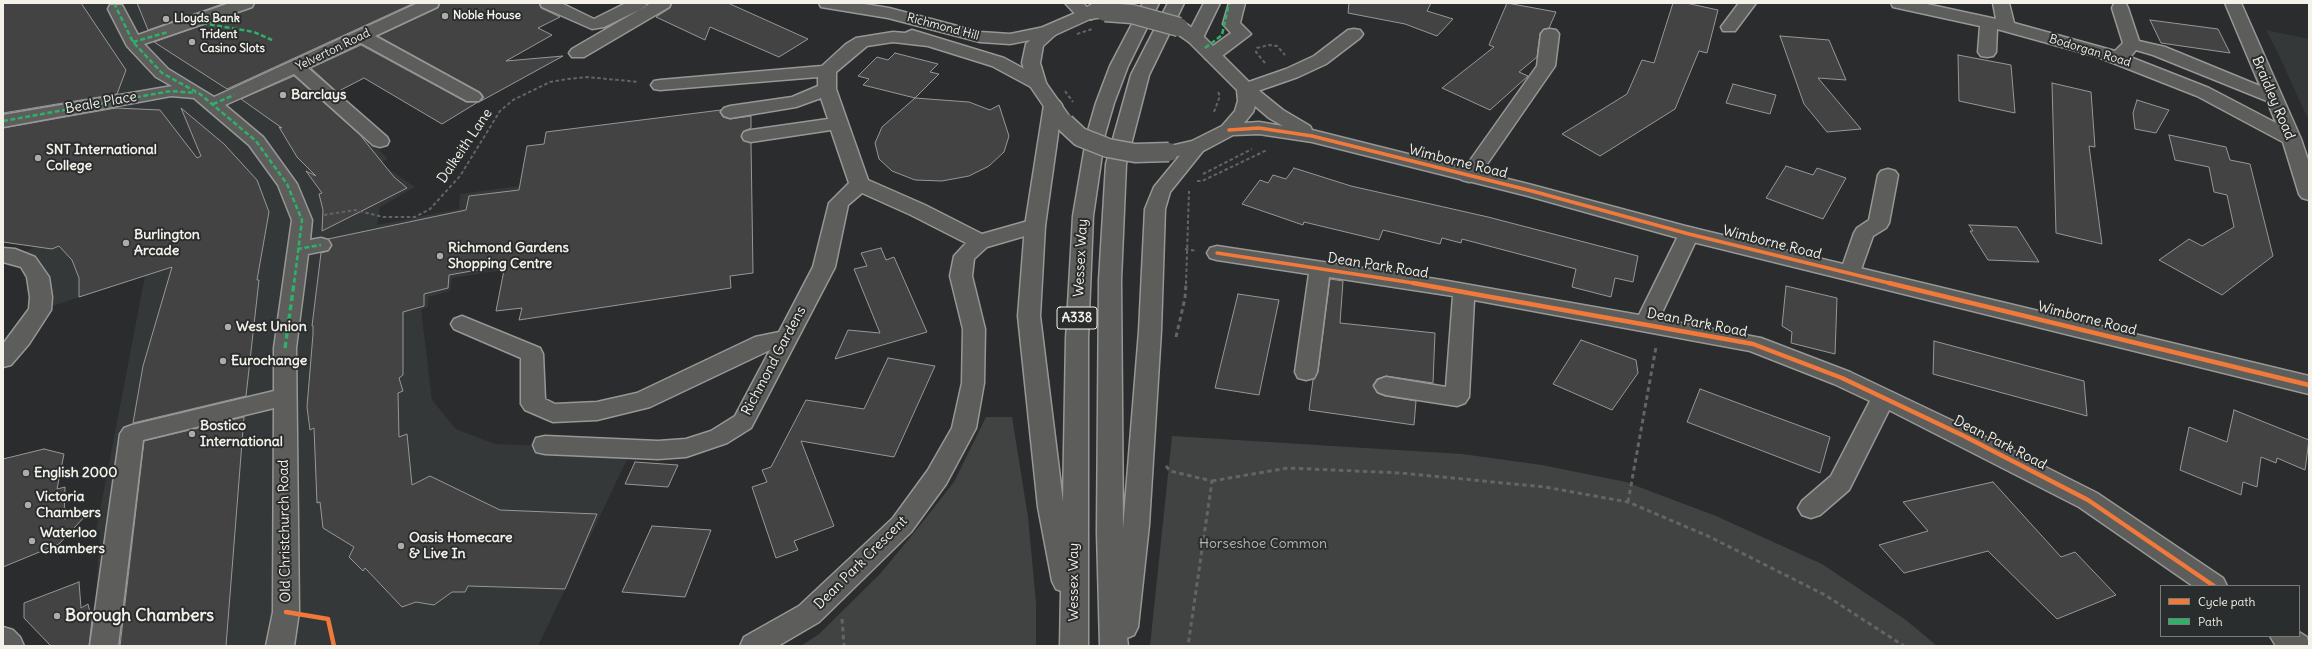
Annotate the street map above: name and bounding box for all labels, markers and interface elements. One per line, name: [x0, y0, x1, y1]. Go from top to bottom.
place label: Noble House: [453, 9, 521, 23]
street label: Richmond Hill: [905, 10, 981, 44]
marker: Noble House: [440, 11, 450, 21]
place label: Lloyds Bank: [174, 12, 240, 26]
marker: Lloyds Bank: [161, 14, 171, 24]
street label: Yelverton Road: [294, 26, 372, 74]
place label: Trident Casino Slots: [200, 28, 265, 56]
street label: Bodorgan Road: [2047, 32, 2133, 70]
marker: Trident Casino Slots: [187, 37, 197, 47]
street label: Braidley Road: [2248, 54, 2298, 142]
place label: Barclays: [291, 87, 346, 103]
street label: Beale Place: [64, 88, 138, 118]
marker: Barclays: [278, 90, 288, 100]
street label: Dalkeith Lane: [434, 106, 496, 186]
place label: SNT International College: [46, 142, 157, 174]
street label: Wimborne Road: [1407, 142, 1509, 182]
marker: SNT International College: [33, 153, 43, 163]
street label: Wessex Way: [1071, 218, 1091, 298]
street label: Wimborne Road: [1721, 223, 1823, 263]
place label: Burlington Arcade: [134, 227, 200, 260]
marker: Burlington Arcade: [121, 238, 131, 248]
place label: Richmond Gardens Shopping Centre: [448, 240, 569, 272]
street label: Dean Park Road: [1326, 250, 1430, 282]
marker: Richmond Gardens Shopping Centre: [435, 251, 445, 261]
street label: Wimborne Road: [2036, 299, 2138, 339]
street label: Richmond Gardens: [738, 304, 810, 418]
street label: Dean Park Road: [1645, 305, 1749, 341]
road number: A338: [1057, 307, 1097, 329]
place label: West Union: [236, 319, 307, 335]
marker: West Union: [223, 322, 233, 332]
place label: Eurochange: [231, 353, 307, 369]
marker: Eurochange: [218, 356, 228, 366]
street label: Dean Park Road: [1951, 412, 2049, 474]
place label: Bostico International: [200, 418, 283, 450]
marker: Bostico International: [187, 429, 197, 439]
street label: Old Christchurch Road: [275, 459, 295, 603]
place label: English 2000: [34, 465, 117, 481]
marker: English 2000: [21, 468, 31, 478]
place label: Victoria Chambers: [36, 489, 101, 522]
marker: Victoria Chambers: [23, 500, 33, 510]
street label: Dean Park Crescent: [811, 513, 911, 613]
place label: Waterloo Chambers: [40, 525, 105, 558]
place label: Oasis Homecare & Live In: [409, 530, 513, 562]
marker: Waterloo Chambers: [27, 536, 37, 546]
park label: Horseshoe Common: [1199, 536, 1327, 552]
marker: Oasis Homecare & Live In: [396, 541, 406, 551]
street label: Wessex Way: [1066, 543, 1082, 621]
legend: [2160, 585, 2300, 637]
text: Cycle path: [2198, 594, 2255, 609]
place label: Borough Chambers: [65, 606, 214, 626]
marker: Borough Chambers: [52, 611, 62, 621]
text: Path: [2198, 614, 2223, 629]

